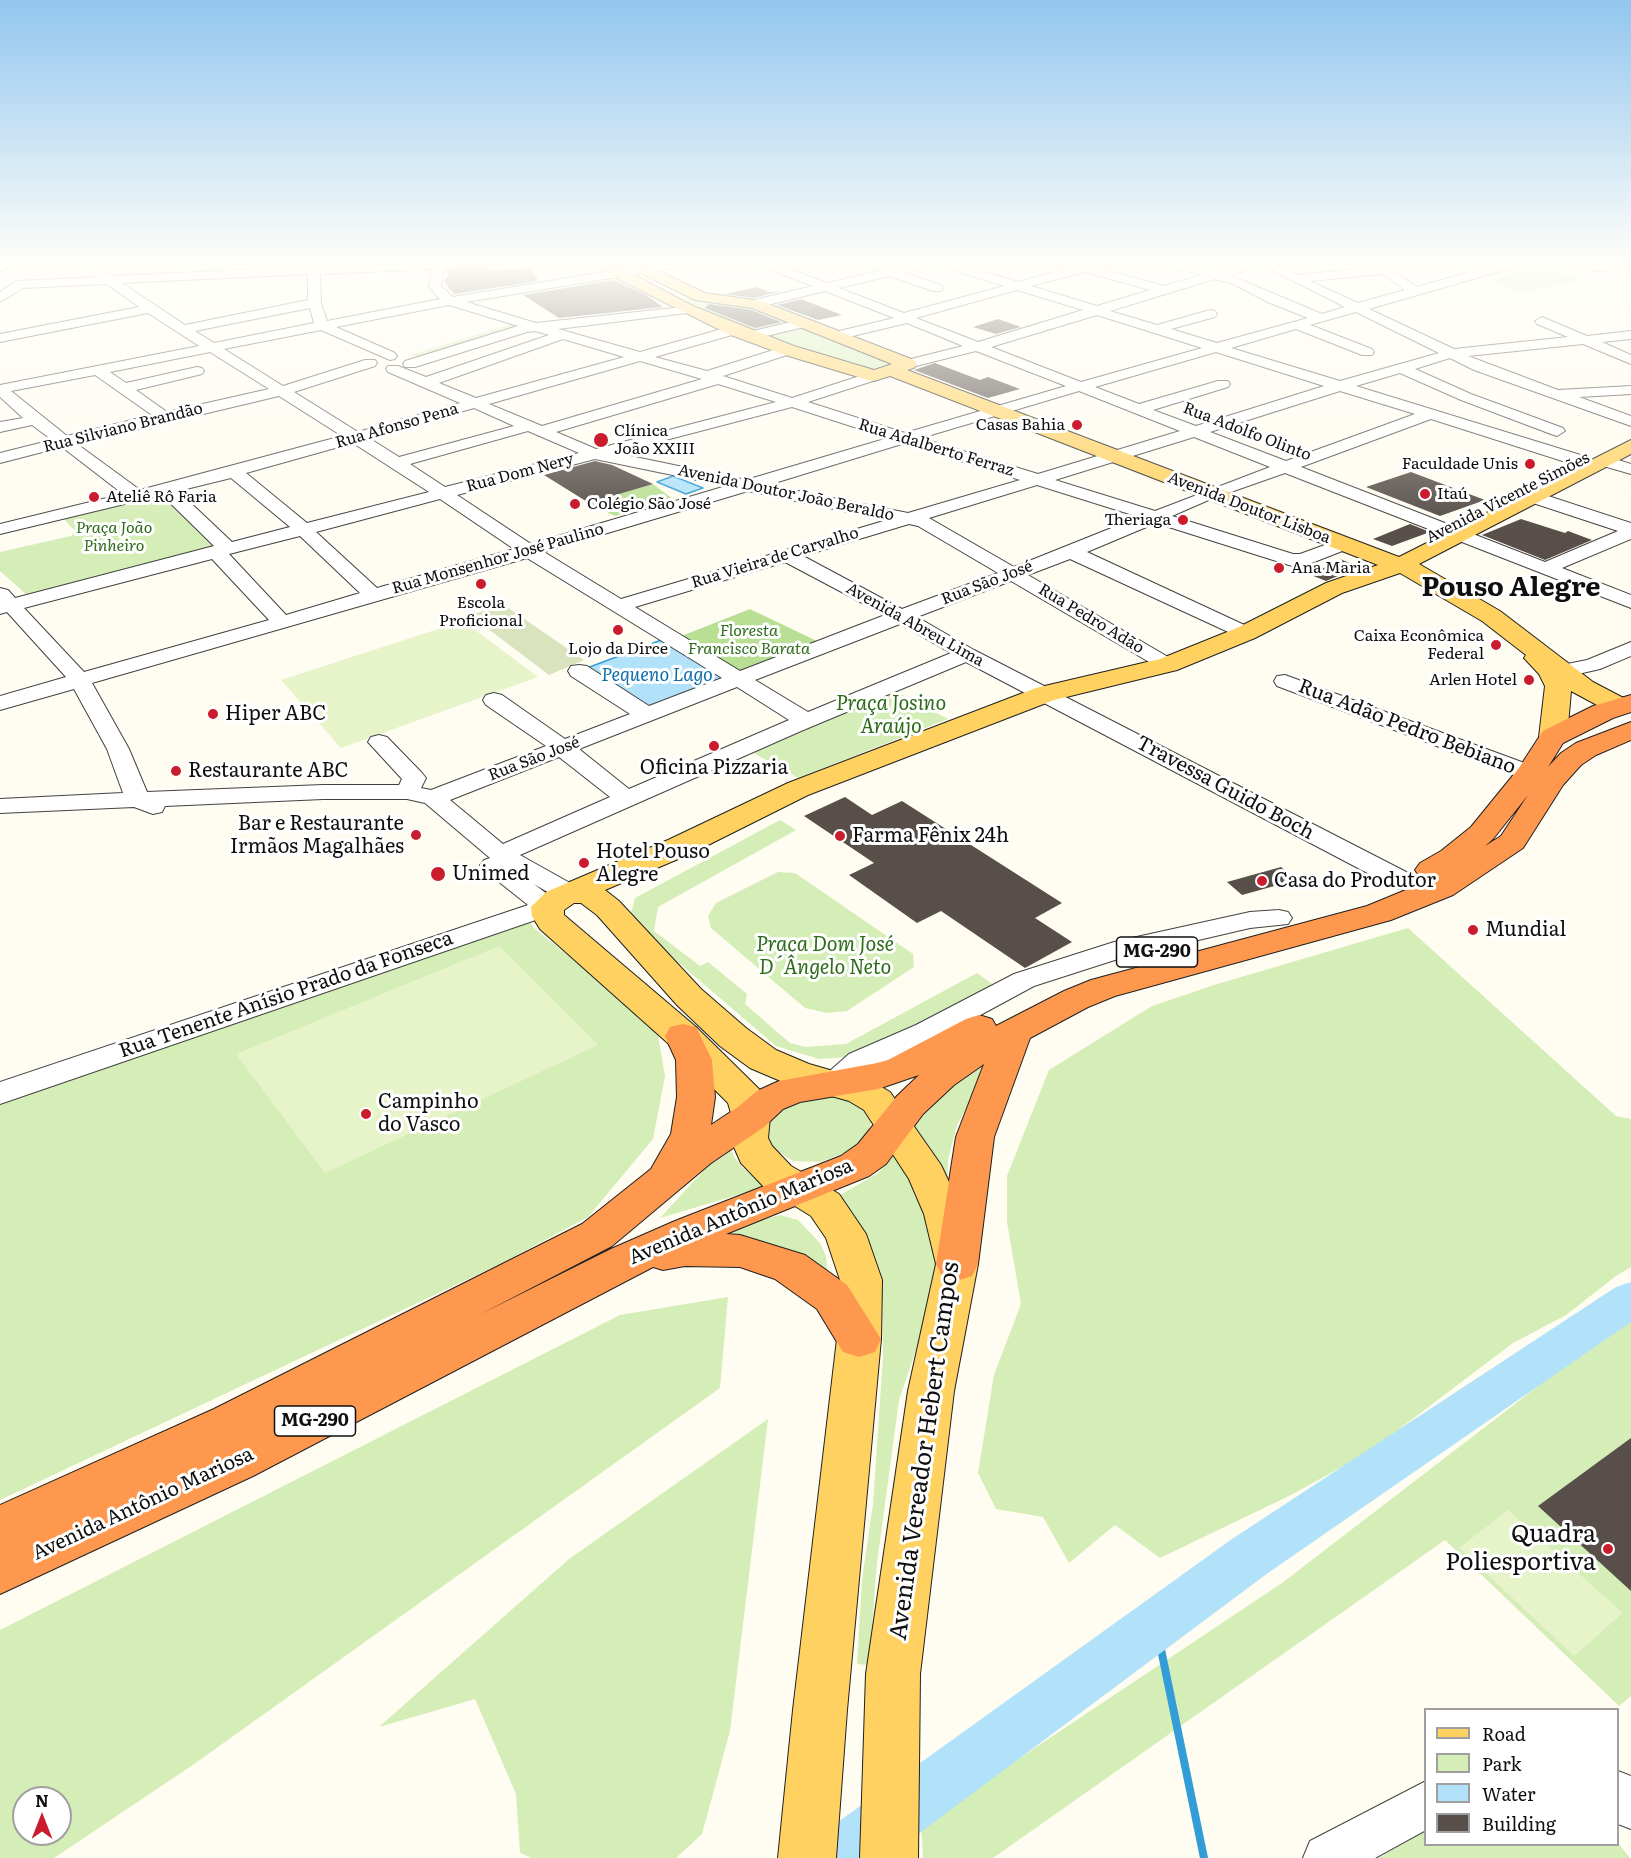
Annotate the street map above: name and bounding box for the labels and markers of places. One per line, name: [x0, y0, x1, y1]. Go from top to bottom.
place label: Casas Bahia: [976, 415, 1065, 435]
marker: Casas Bahia: [1070, 418, 1084, 432]
place label: Clínica João XXIII: [614, 421, 695, 459]
marker: Clínica João XXIII: [592, 431, 610, 449]
place label: Faculdade Unis: [1402, 454, 1518, 474]
marker: Faculdade Unis: [1523, 457, 1537, 471]
place label: Itaú: [1437, 484, 1468, 504]
place label: Ateliê Rô Faria: [106, 487, 217, 507]
marker: Itaú: [1418, 487, 1432, 501]
marker: Ateliê Rô Faria: [87, 490, 101, 504]
place label: Colégio São José: [587, 494, 711, 514]
marker: Colégio São José: [568, 497, 582, 511]
place label: Theriaga: [1104, 510, 1171, 530]
marker: Theriaga: [1176, 513, 1190, 527]
place label: Ana Maria: [1291, 558, 1371, 578]
marker: Ana Maria: [1272, 561, 1286, 575]
marker: Escola Proficional: [474, 577, 488, 591]
place label: Escola Proficional: [439, 593, 523, 631]
marker: Lojo da Dirce: [611, 623, 625, 637]
place label: Caixa Econômica Federal: [1354, 626, 1484, 664]
marker: Caixa Econômica Federal: [1489, 638, 1503, 652]
place label: Lojo da Dirce: [568, 639, 668, 659]
place label: Arlen Hotel: [1429, 670, 1517, 690]
marker: Arlen Hotel: [1522, 673, 1536, 687]
place label: Hiper ABC: [225, 702, 326, 726]
marker: Hiper ABC: [206, 707, 220, 721]
marker: Oficina Pizzaria: [707, 739, 721, 753]
place label: Oficina Pizzaria: [640, 756, 788, 780]
place label: Restaurante ABC: [188, 759, 349, 783]
marker: Restaurante ABC: [169, 764, 183, 778]
place label: Bar e Restaurante Irmãos Magalhães: [230, 812, 404, 859]
place label: Farma Fênix 24h: [852, 824, 1009, 848]
marker: Bar e Restaurante Irmãos Magalhães: [409, 828, 423, 842]
marker: Farma Fênix 24h: [833, 829, 847, 843]
place label: Hotel Pouso Alegre: [596, 840, 710, 887]
marker: Hotel Pouso Alegre: [577, 856, 591, 870]
place label: Unimed: [452, 862, 530, 886]
marker: Unimed: [429, 865, 447, 883]
place label: Casa do Produtor: [1274, 869, 1436, 893]
marker: Casa do Produtor: [1255, 874, 1269, 888]
place label: Mundial: [1485, 918, 1566, 942]
marker: Mundial: [1466, 923, 1480, 937]
place label: Campinho do Vasco: [378, 1090, 479, 1137]
marker: Campinho do Vasco: [359, 1107, 373, 1121]
place label: Quadra Poliesportiva: [1445, 1521, 1596, 1577]
marker: Quadra Poliesportiva: [1601, 1542, 1615, 1556]

